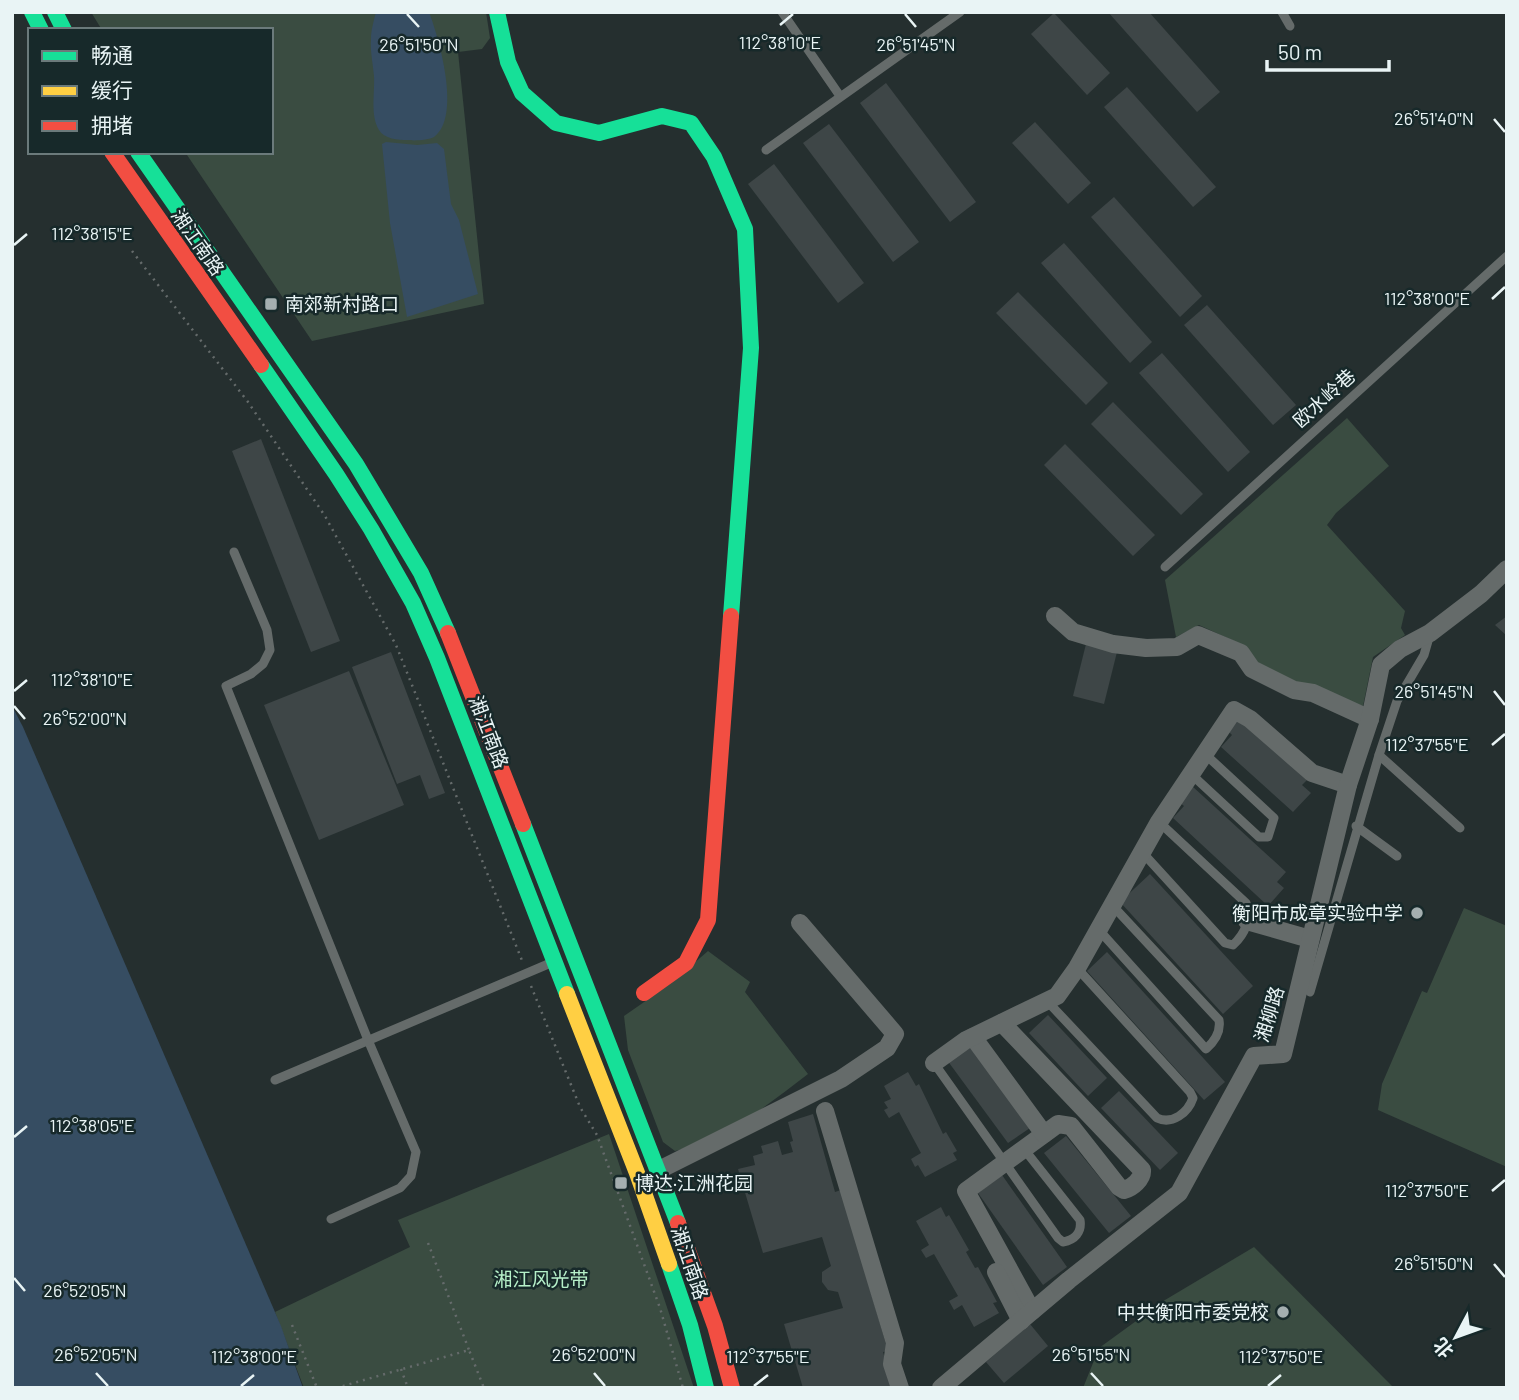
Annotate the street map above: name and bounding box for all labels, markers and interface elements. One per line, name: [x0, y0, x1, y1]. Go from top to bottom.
legend: [28, 28, 273, 154]
scale bar: [1267, 28, 1390, 72]
text: 112°38'10"E: [739, 31, 821, 53]
text: 26°51'50"N: [379, 33, 459, 55]
text: 26°51'45"N: [876, 33, 956, 55]
text: 50 m: [1278, 39, 1322, 64]
text: 畅通: [91, 42, 133, 67]
text: 缓行: [91, 77, 133, 102]
text: 26°51'40"N: [1394, 107, 1474, 129]
text: 拥堵: [91, 112, 133, 137]
street label: 湘江南路: [167, 204, 230, 279]
text: 112°38'15"E: [51, 222, 133, 244]
text: 112°38'00"E: [1384, 287, 1470, 309]
place label: 南郊新村路口: [285, 292, 399, 315]
marker: 南郊新村路口: [263, 296, 279, 312]
street label: 欧水岭巷: [1288, 364, 1360, 432]
text: 112°38'10"E: [51, 668, 133, 690]
text: 26°51'45"N: [1394, 680, 1474, 702]
street label: 湘江南路: [465, 692, 514, 771]
text: 26°52'00"N: [43, 707, 127, 729]
text: 112°37'55"E: [1385, 733, 1469, 755]
place label: 衡阳市成章实验中学: [1232, 901, 1403, 924]
marker: 衡阳市成章实验中学: [1409, 905, 1425, 921]
street label: 湘柳路: [1249, 983, 1288, 1044]
text: 112°38'05"E: [49, 1114, 135, 1136]
place label: 博达·江洲花园: [635, 1171, 753, 1194]
marker: 博达·江洲花园: [613, 1175, 629, 1191]
text: 112°37'50"E: [1385, 1179, 1469, 1201]
street label: 湘江南路: [667, 1223, 714, 1303]
text: 26°51'50"N: [1394, 1252, 1474, 1274]
park label: 湘江风光带: [493, 1267, 589, 1290]
text: 26°52'05"N: [43, 1279, 127, 1301]
place label: 中共衡阳市委党校: [1117, 1300, 1269, 1323]
north arrow: [1421, 1302, 1491, 1372]
marker: 中共衡阳市委党校: [1275, 1304, 1291, 1320]
text: 北: [1428, 1334, 1458, 1363]
text: 26°52'05"N: [54, 1343, 138, 1365]
text: 26°52'00"N: [552, 1343, 636, 1365]
text: 26°51'55"N: [1052, 1343, 1130, 1365]
text: 112°38'00"E: [211, 1345, 297, 1367]
text: 112°37'55"E: [726, 1345, 810, 1367]
text: 112°37'50"E: [1239, 1345, 1323, 1367]

